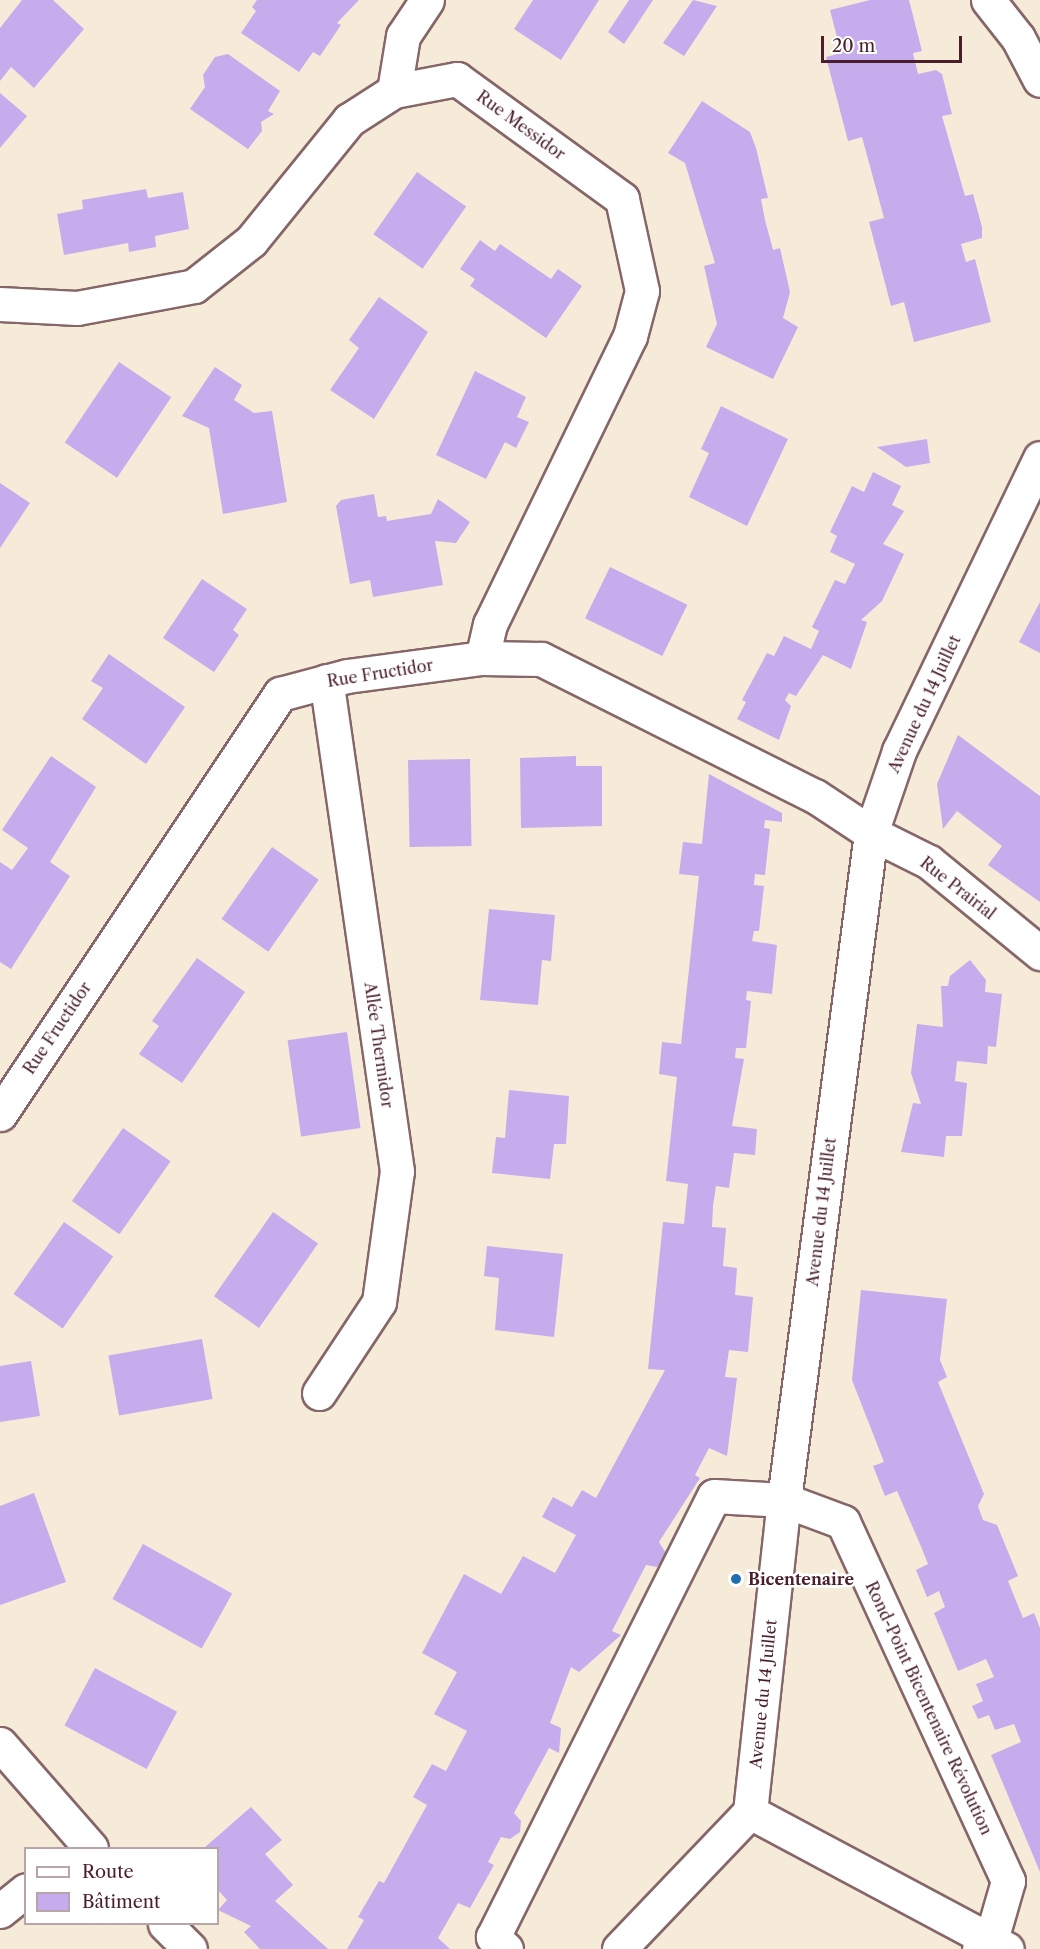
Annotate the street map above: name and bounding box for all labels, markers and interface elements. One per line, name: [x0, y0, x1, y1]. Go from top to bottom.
scale bar: [824, 24, 965, 62]
text: 20 m: [832, 35, 875, 57]
street label: Rue Messidor: [473, 86, 569, 164]
street label: Avenue du 14 Juillet: [884, 632, 964, 776]
street label: Rue Fructidor: [326, 655, 434, 691]
street label: Rue Prairial: [917, 853, 999, 923]
street label: Rue Fructidor: [19, 978, 95, 1078]
street label: Allée Thermidor: [361, 981, 397, 1109]
street label: Avenue du 14 Juillet: [802, 1137, 840, 1287]
place label: Bicentenaire: [748, 1569, 854, 1589]
marker: Bicentenaire: [729, 1572, 743, 1586]
street label: Rond-Point Bicentenaire Révolution: [862, 1578, 996, 1838]
street label: Avenue du 14 Juillet: [746, 1619, 780, 1769]
legend: [24, 1847, 219, 1925]
text: Route: [82, 1861, 134, 1883]
text: Bâtiment: [82, 1891, 160, 1913]

